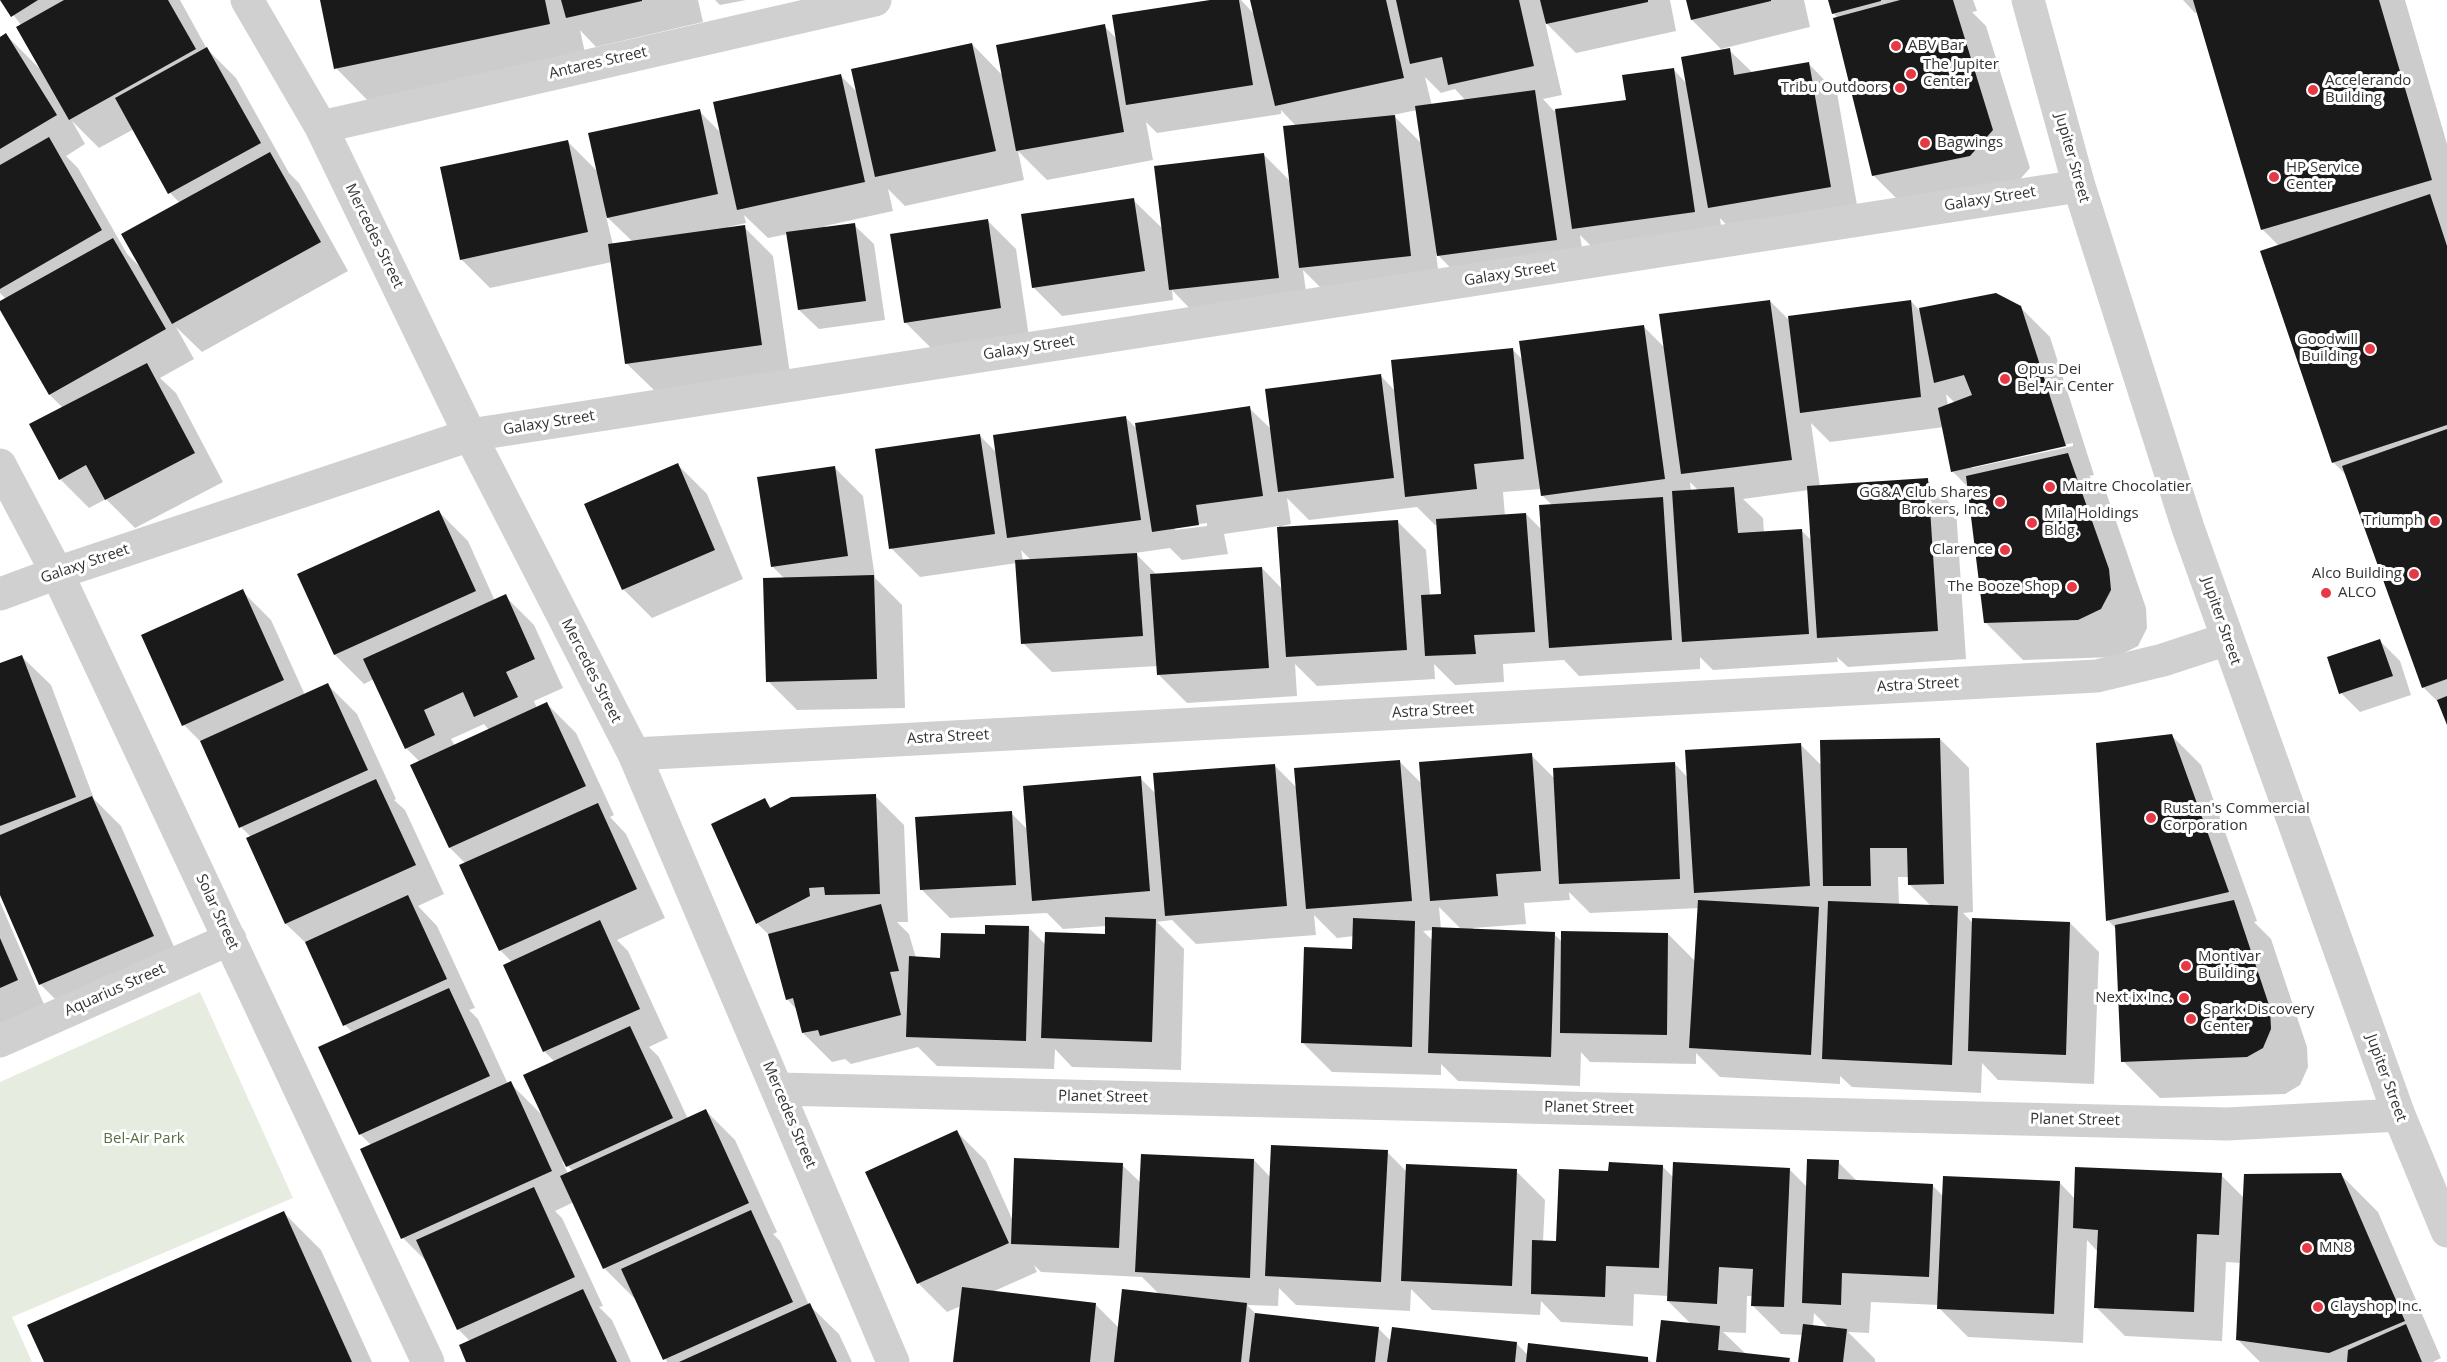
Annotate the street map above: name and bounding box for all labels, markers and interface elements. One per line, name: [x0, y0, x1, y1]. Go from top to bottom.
place label: ABV Bar: [1908, 37, 1964, 55]
marker: ABV Bar: [1889, 39, 1903, 53]
street label: Antares Street: [547, 43, 649, 83]
place label: The Jupiter Center: [1923, 56, 1999, 91]
marker: The Jupiter Center: [1904, 67, 1918, 81]
place label: Accelerando Building: [2325, 72, 2411, 107]
place label: Tribu Outdoors: [1781, 79, 1888, 97]
marker: Tribu Outdoors: [1893, 81, 1907, 95]
marker: Accelerando Building: [2306, 83, 2320, 97]
street label: Jupiter Street: [2051, 111, 2093, 205]
place label: Bagwings: [1937, 134, 2003, 152]
marker: Bagwings: [1918, 136, 1932, 150]
place label: HP Service Center: [2286, 159, 2360, 194]
marker: HP Service Center: [2267, 170, 2281, 184]
street label: Mercedes Street: [341, 181, 407, 291]
street label: Galaxy Street: [1943, 183, 2037, 215]
street label: Galaxy Street: [1463, 258, 1557, 290]
place label: Goodwill Building: [2297, 331, 2358, 366]
street label: Galaxy Street: [982, 332, 1076, 364]
marker: Goodwill Building: [2363, 342, 2377, 356]
place label: Opus Dei Bel-Air Center: [2017, 361, 2114, 396]
marker: Opus Dei Bel-Air Center: [1998, 372, 2012, 386]
street label: Galaxy Street: [502, 407, 596, 439]
place label: Maitre Chocolatier: [2062, 478, 2191, 496]
marker: Maitre Chocolatier: [2043, 480, 2057, 494]
place label: GG&A Club Shares Brokers, Inc.: [1859, 484, 1988, 519]
marker: GG&A Club Shares Brokers, Inc.: [1993, 495, 2007, 509]
place label: Mila Holdings Bldg.: [2044, 505, 2139, 540]
place label: Triumph: [2363, 512, 2423, 530]
marker: Triumph: [2428, 514, 2442, 528]
marker: Mila Holdings Bldg.: [2025, 516, 2039, 530]
street label: Galaxy Street: [38, 540, 132, 588]
place label: Clarence: [1932, 541, 1993, 559]
marker: Clarence: [1998, 543, 2012, 557]
place label: Alco Building: [2312, 565, 2402, 583]
marker: Alco Building: [2407, 567, 2421, 581]
street label: Jupiter Street: [2198, 575, 2244, 667]
place label: The Booze Shop: [1948, 578, 2060, 596]
marker: The Booze Shop: [2065, 580, 2079, 594]
place label: ALCO: [2338, 584, 2376, 602]
marker: ALCO: [2319, 586, 2333, 600]
street label: Mercedes Street: [557, 616, 625, 726]
street label: Astra Street: [1876, 674, 1960, 696]
street label: Astra Street: [1391, 700, 1475, 722]
street label: Astra Street: [906, 726, 990, 748]
place label: Rustan's Commercial Corporation: [2163, 800, 2310, 835]
marker: Rustan's Commercial Corporation: [2144, 811, 2158, 825]
street label: Solar Street: [192, 871, 242, 953]
place label: Montivar Building: [2198, 948, 2261, 983]
marker: Montivar Building: [2179, 959, 2193, 973]
street label: Aquarius Street: [62, 960, 168, 1020]
place label: Next ix Inc.: [2095, 989, 2172, 1007]
marker: Next ix Inc.: [2177, 991, 2191, 1005]
place label: Spark Discovery Center: [2203, 1001, 2314, 1036]
marker: Spark Discovery Center: [2184, 1012, 2198, 1026]
street label: Jupiter Street: [2362, 1032, 2410, 1124]
street label: Mercedes Street: [758, 1059, 820, 1171]
street label: Planet Street: [1058, 1087, 1148, 1107]
street label: Planet Street: [1544, 1098, 1634, 1118]
street label: Planet Street: [2030, 1110, 2120, 1130]
park label: Bel-Air Park: [103, 1130, 185, 1148]
place label: MN8: [2319, 1239, 2352, 1257]
marker: MN8: [2300, 1241, 2314, 1255]
place label: Clayshop Inc.: [2330, 1298, 2422, 1316]
marker: Clayshop Inc.: [2311, 1300, 2325, 1314]

